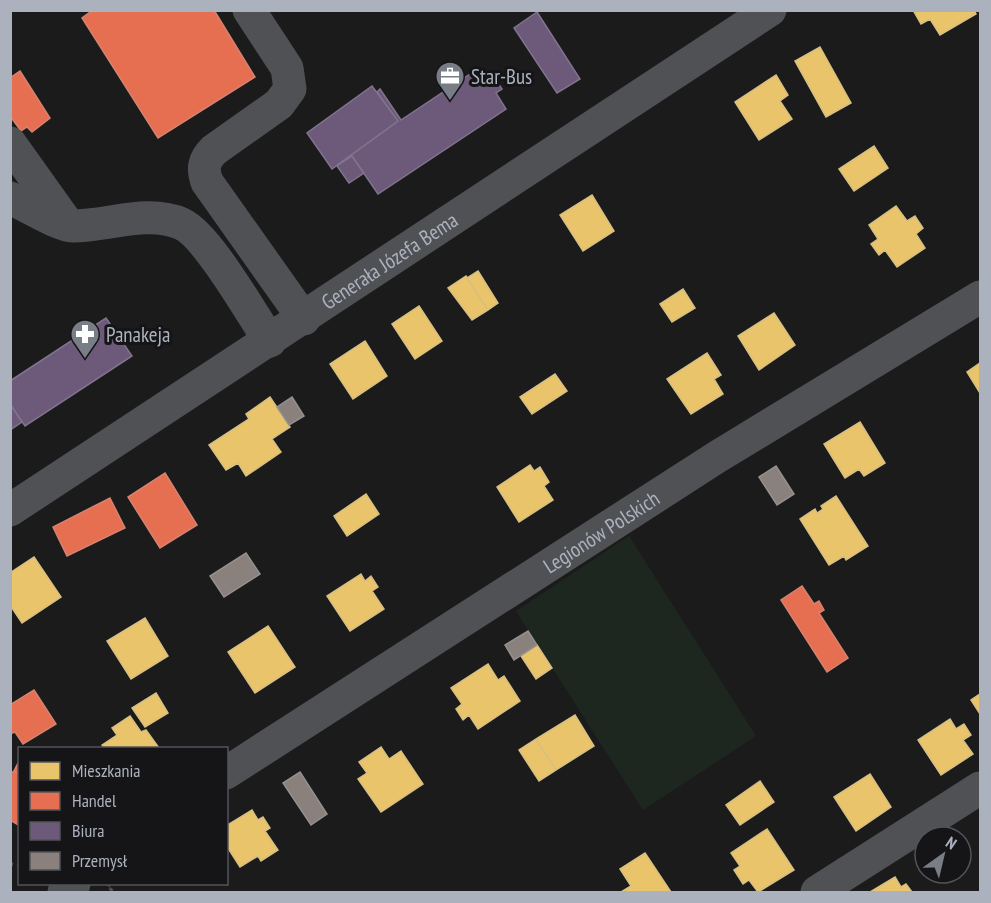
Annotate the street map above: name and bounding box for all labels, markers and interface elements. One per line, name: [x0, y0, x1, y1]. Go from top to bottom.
office icon: Star-Bus: [434, 60, 466, 102]
place label: Star-Bus: [471, 63, 532, 90]
street label: Generała Józefa Bema: [316, 206, 463, 315]
pharmacy icon: Panakeja: [69, 318, 101, 360]
place label: Panakeja: [106, 321, 170, 348]
street label: Legionów Polskich: [538, 484, 664, 579]
legend: [18, 747, 228, 885]
text: Mieszkania: [72, 759, 141, 782]
text: Handel: [72, 789, 117, 812]
text: Biura: [72, 819, 104, 842]
north arrow: [913, 825, 973, 885]
text: N: [942, 832, 961, 853]
text: Przemysł: [72, 849, 128, 872]

